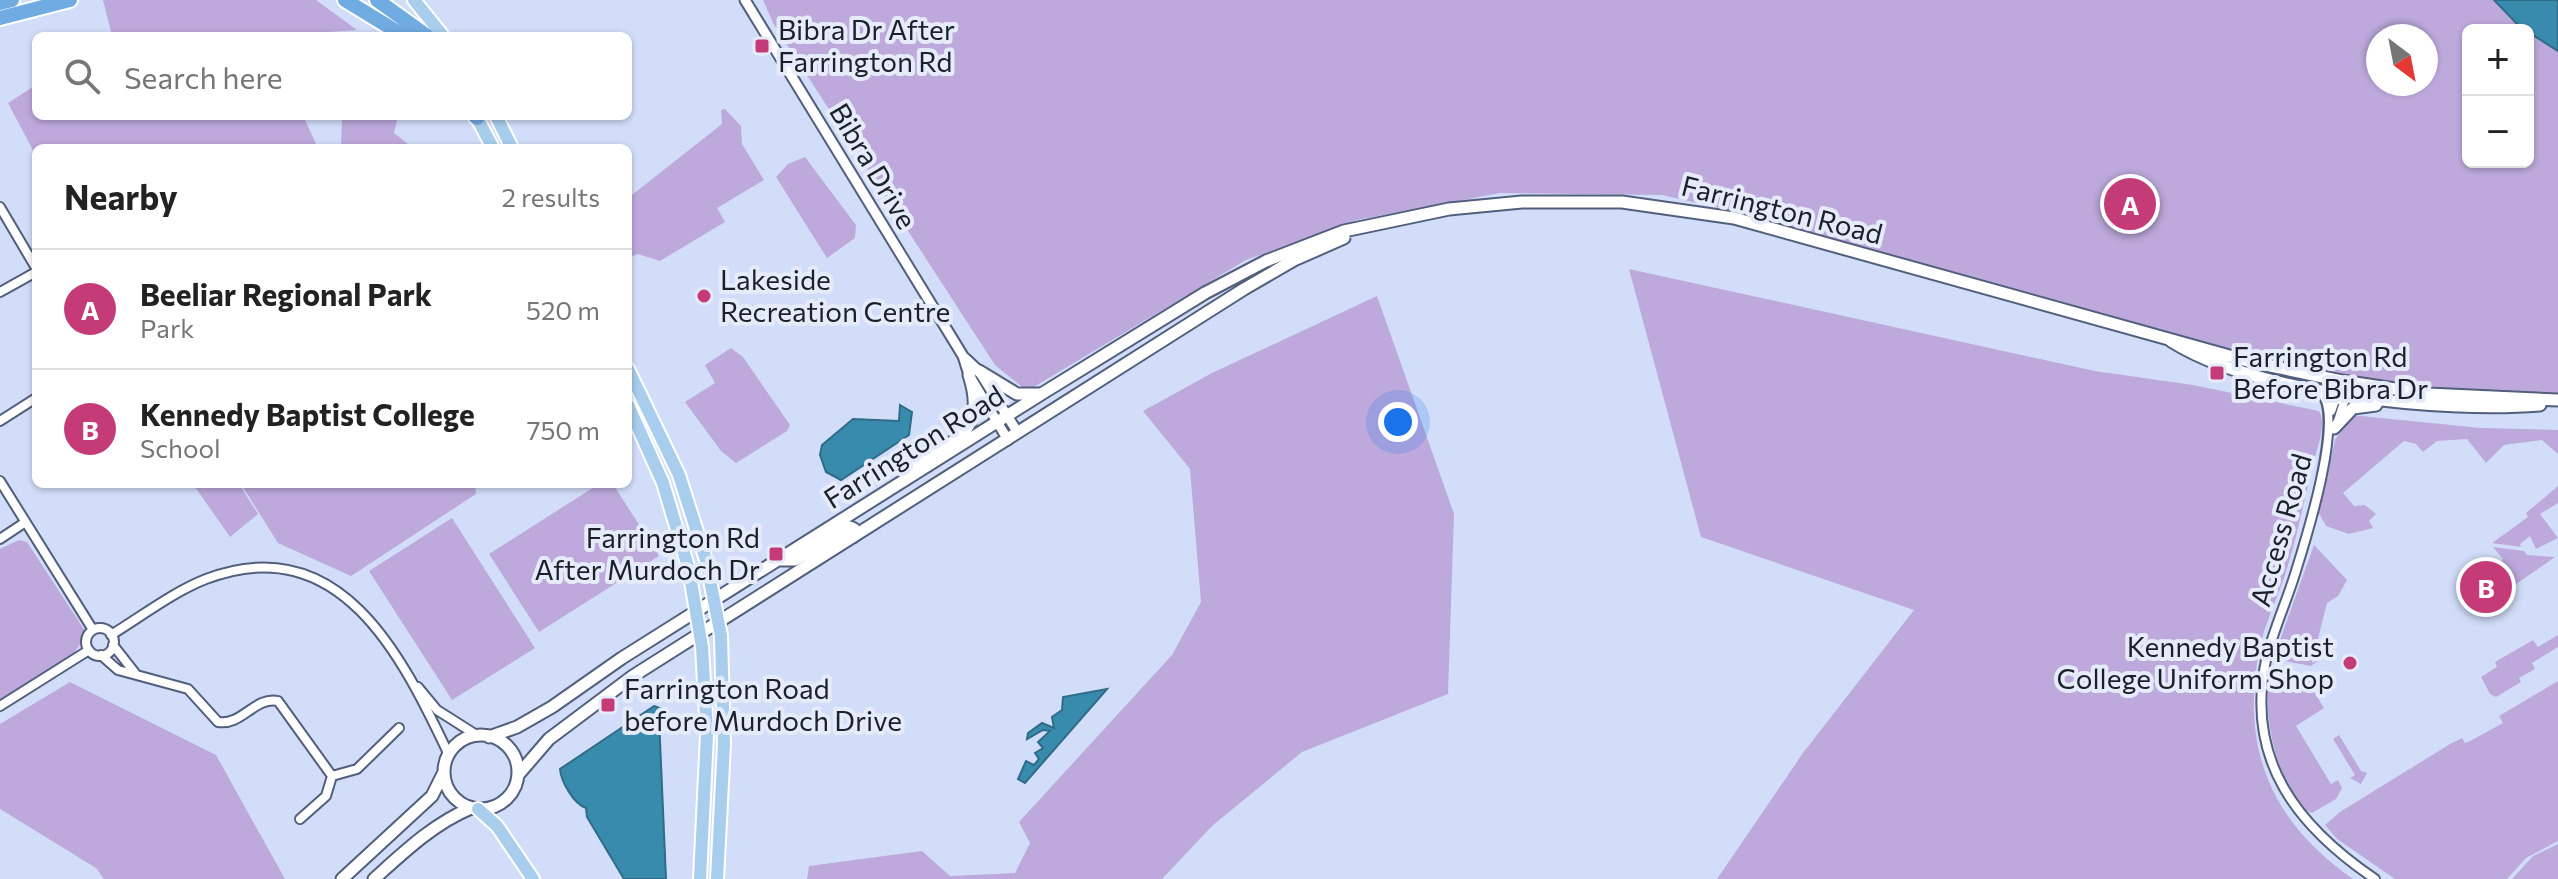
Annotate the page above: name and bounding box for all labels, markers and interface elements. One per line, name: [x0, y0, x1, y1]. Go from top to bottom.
place label: Bibra Dr After Farrington Rd: [778, 12, 955, 78]
north arrow: [2366, 24, 2438, 96]
map controls: [2462, 24, 2534, 168]
button: +: [2462, 24, 2534, 96]
search box: [32, 32, 632, 120]
marker: Bibra Dr After Farrington Rd: [753, 37, 771, 55]
icon: search: [60, 54, 104, 98]
text: Search here: [124, 58, 283, 95]
button: −: [2462, 96, 2534, 168]
street label: Bibra Drive: [823, 97, 925, 234]
street label: Farrington Road: [1678, 168, 1886, 250]
pin: A: [2104, 174, 2156, 234]
text: Nearby: [64, 175, 178, 217]
text: 2 results: [502, 181, 600, 212]
place label: Lakeside Recreation Centre: [720, 262, 950, 328]
text: Beeliar Regional Park: [140, 275, 432, 312]
marker: Lakeside Recreation Centre: [695, 287, 713, 305]
text: A: [81, 294, 99, 325]
text: 520 m: [526, 294, 600, 325]
text: Park: [140, 312, 194, 343]
place label: Farrington Rd Before Bibra Dr: [2233, 339, 2428, 405]
marker: Farrington Rd Before Bibra Dr: [2208, 364, 2226, 382]
street label: Farrington Road: [817, 377, 1010, 515]
text: Kennedy Baptist College: [140, 395, 475, 432]
your location: [1378, 402, 1418, 442]
text: B: [81, 414, 99, 445]
text: 750 m: [527, 414, 600, 445]
text: School: [140, 432, 221, 463]
street label: Access Road: [2242, 449, 2318, 610]
place label: Farrington Rd After Murdoch Dr: [535, 520, 760, 586]
marker: Farrington Rd After Murdoch Dr: [767, 545, 785, 563]
pin: B: [2460, 557, 2512, 617]
place label: Kennedy Baptist College Uniform Shop: [2057, 629, 2334, 695]
marker: Kennedy Baptist College Uniform Shop: [2341, 654, 2359, 672]
place label: Farrington Road before Murdoch Drive: [624, 671, 902, 737]
marker: Farrington Road before Murdoch Drive: [599, 696, 617, 714]

